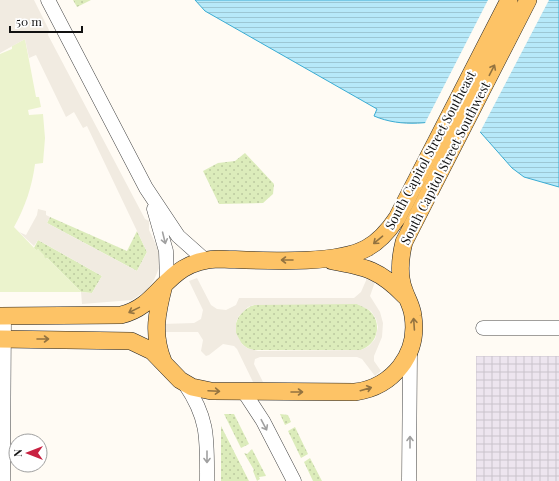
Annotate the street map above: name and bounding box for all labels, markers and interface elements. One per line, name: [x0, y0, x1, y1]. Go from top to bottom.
scale bar: [10, 8, 82, 34]
text: 50 m: [16, 13, 42, 29]
one-way arrow: [489, 64, 496, 76]
street label: South Capitol Street Southeast: [380, 67, 479, 232]
street label: South Capitol Street Southwest: [396, 78, 493, 247]
one-way arrow: [160, 231, 168, 244]
one-way arrow: [373, 236, 384, 245]
one-way arrow: [281, 256, 294, 264]
one-way arrow: [128, 307, 140, 314]
one-way arrow: [410, 318, 417, 331]
one-way arrow: [36, 335, 49, 343]
one-way arrow: [360, 385, 373, 392]
one-way arrow: [207, 388, 220, 395]
one-way arrow: [290, 388, 303, 396]
one-way arrow: [261, 419, 269, 431]
north arrow: [8, 433, 48, 473]
one-way arrow: [406, 436, 414, 449]
text: N: [10, 449, 25, 457]
one-way arrow: [203, 450, 211, 463]

